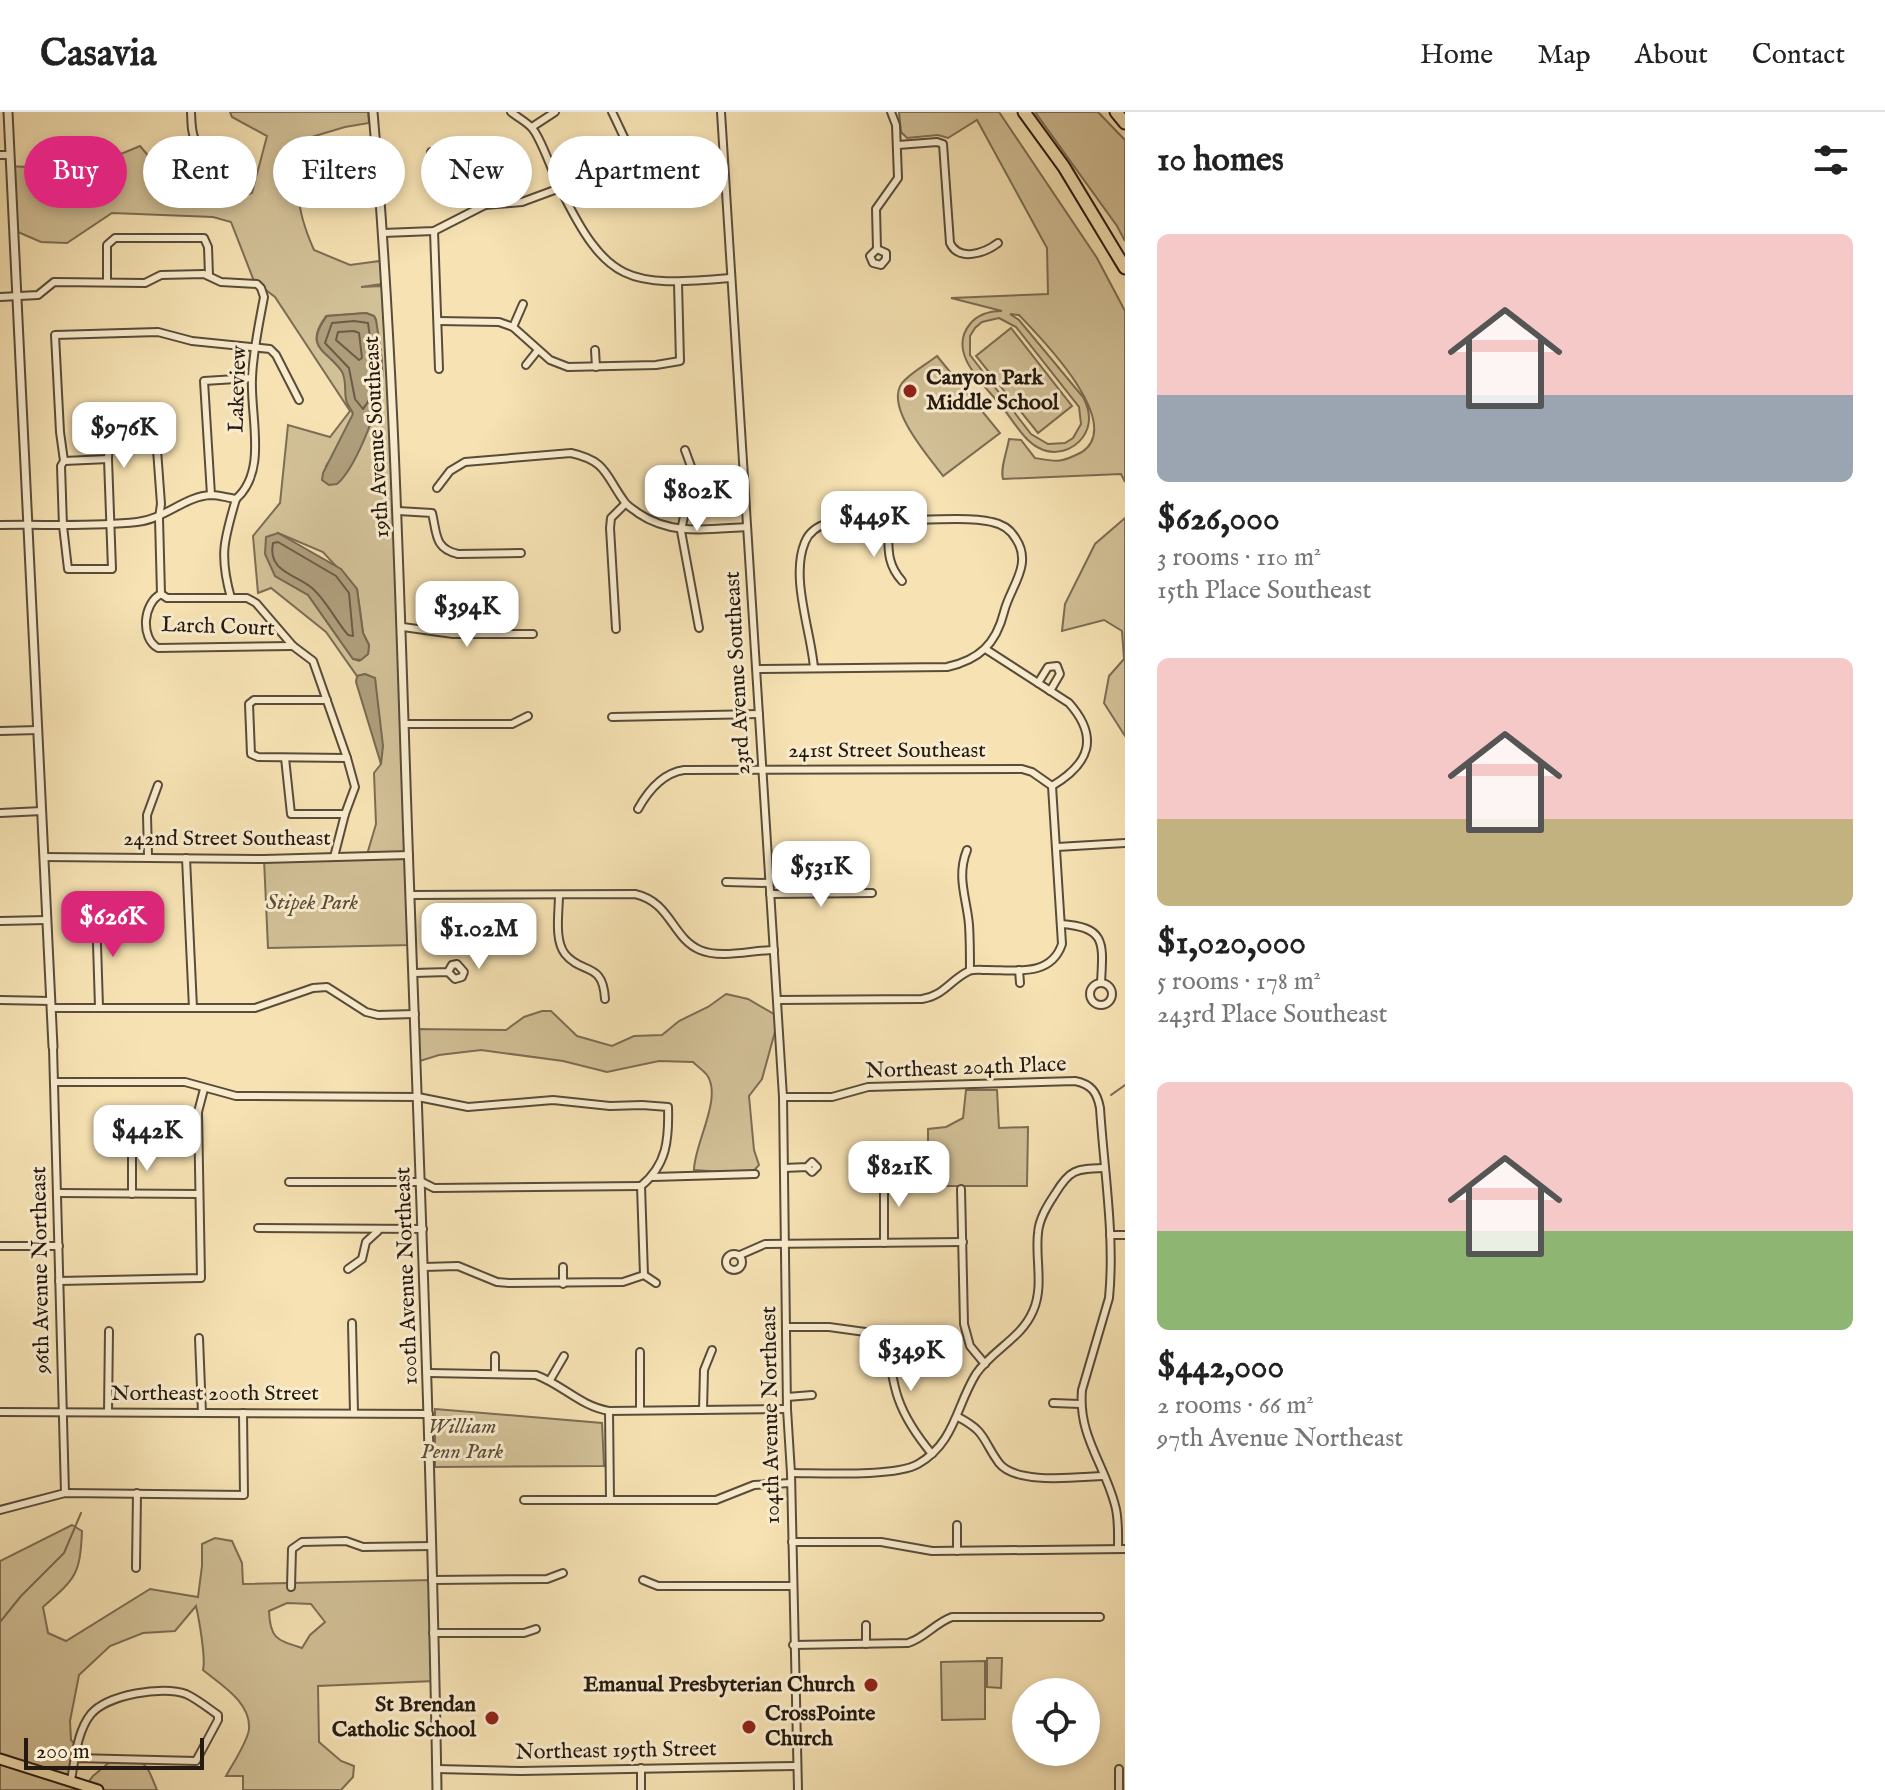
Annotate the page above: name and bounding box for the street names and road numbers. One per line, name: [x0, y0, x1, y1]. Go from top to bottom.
street label: 19th Avenue Southeast: [358, 335, 396, 539]
street label: Lakeview: [222, 344, 254, 433]
street label: 23rd Avenue Southeast: [719, 570, 757, 775]
street label: Larch Court: [161, 611, 276, 643]
street label: 241st Street Southeast: [788, 737, 986, 765]
street label: 242nd Street Southeast: [123, 825, 331, 853]
street label: Northeast 204th Place: [865, 1051, 1067, 1085]
street label: 96th Avenue Northeast: [25, 1166, 57, 1375]
street label: 100th Avenue Northeast: [389, 1166, 425, 1386]
street label: 104th Avenue Northeast: [755, 1305, 787, 1524]
street label: Northeast 200th Street: [111, 1380, 319, 1408]
street label: Northeast 195th Street: [515, 1735, 718, 1767]

